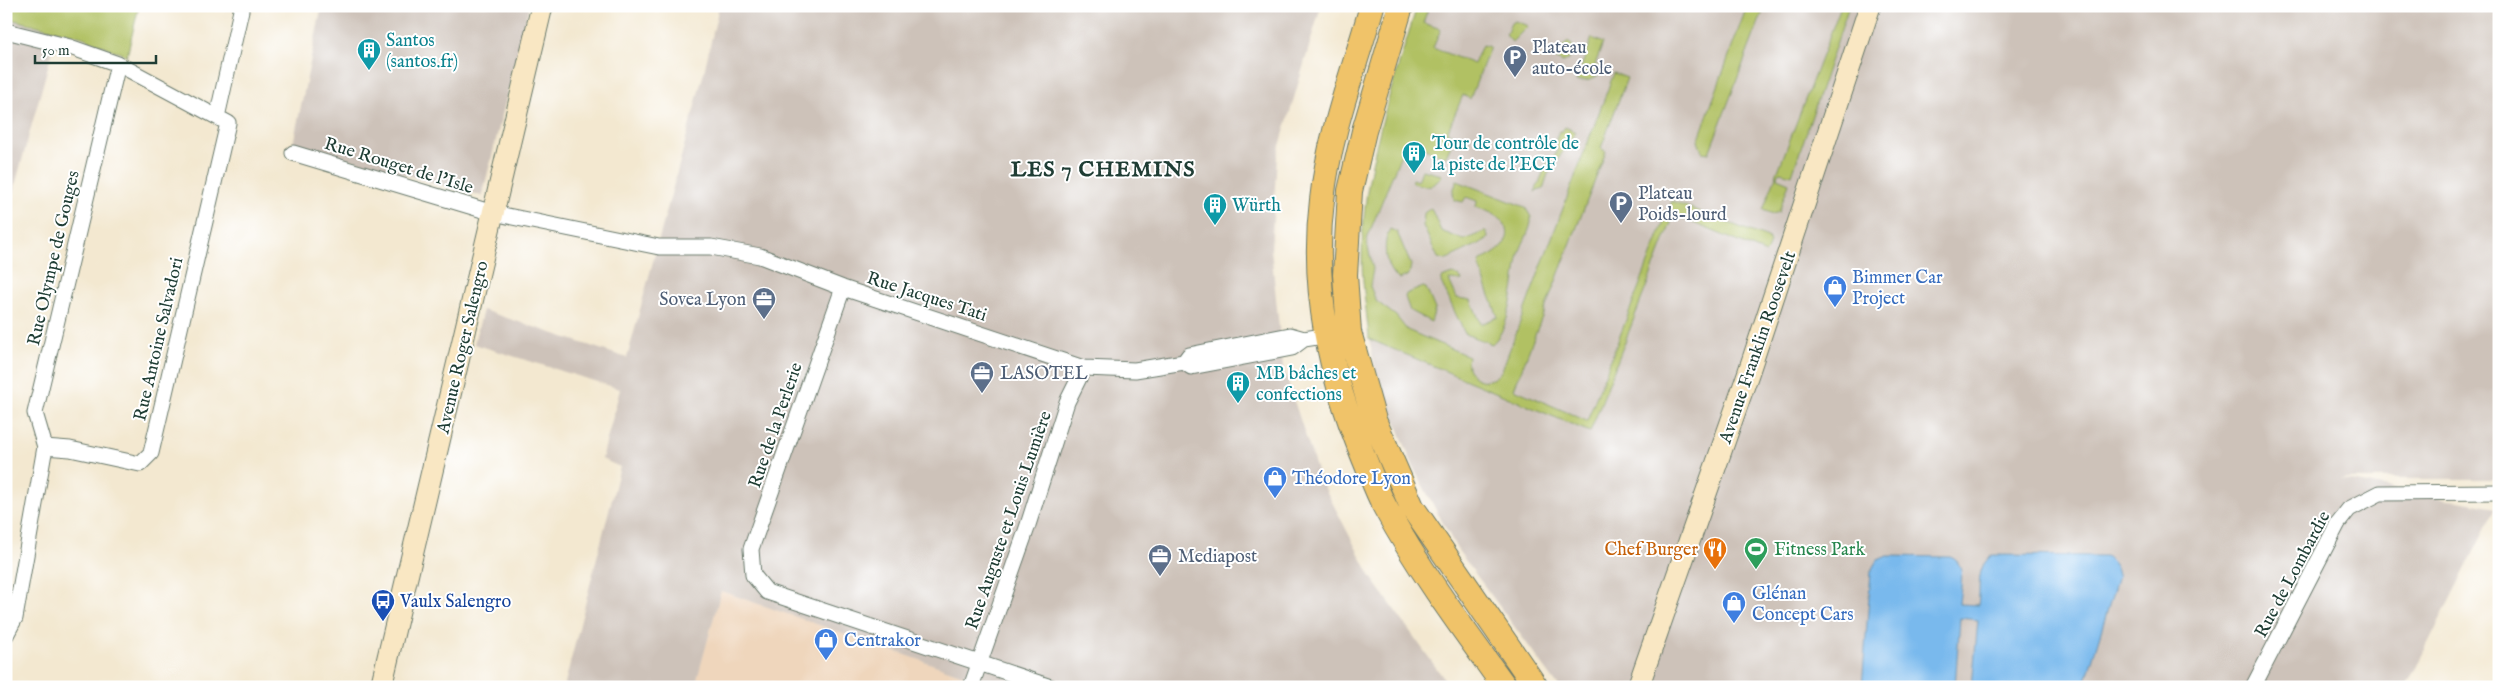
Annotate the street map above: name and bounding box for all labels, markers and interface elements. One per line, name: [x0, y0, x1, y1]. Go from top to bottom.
place label: Santos (santos.fr): [386, 30, 458, 74]
scale bar: [35, 32, 156, 64]
building icon: Santos (santos.fr): [356, 37, 382, 71]
place label: Plateau auto-école: [1532, 37, 1612, 81]
text: 50 m: [42, 41, 70, 60]
parking icon: Plateau auto-école: [1502, 44, 1528, 78]
street label: Rue Rouget de l'Isle: [321, 133, 476, 200]
place label: Tour de contrôle de la piste de l'ECF: [1432, 133, 1579, 177]
building icon: Tour de contrôle de la piste de l'ECF: [1401, 140, 1427, 174]
district label: LES 7 CHEMINS: [1010, 156, 1196, 184]
street label: Rue Olympe de Gouges: [23, 169, 86, 348]
place label: Plateau Poids-lourd: [1638, 183, 1727, 227]
parking icon: Plateau Poids-lourd: [1608, 190, 1634, 224]
building icon: Würth: [1202, 192, 1228, 226]
place label: Würth: [1232, 195, 1281, 218]
street label: Avenue Franklin Roosevelt: [1714, 248, 1802, 448]
street label: Rue Antoine Salvadori: [129, 255, 190, 423]
street label: Avenue Roger Salengro: [432, 258, 495, 437]
street label: Rue Jacques Tati: [864, 267, 990, 328]
place label: Bimmer Car Project: [1852, 267, 1943, 311]
shop icon: Bimmer Car Project: [1822, 274, 1848, 308]
office icon: Sovea Lyon: [751, 286, 777, 320]
place label: Sovea Lyon: [659, 289, 746, 312]
street label: Rue de la Perlerie: [744, 360, 809, 491]
office icon: LASOTEL: [969, 360, 995, 394]
place label: LASOTEL: [1000, 363, 1088, 386]
place label: MB bâches et confections: [1256, 363, 1356, 407]
building icon: MB bâches et confections: [1225, 370, 1251, 404]
street label: Rue Auguste et Louis Lumière: [961, 408, 1058, 633]
shop icon: Théodore Lyon: [1262, 465, 1288, 499]
place label: Théodore Lyon: [1292, 468, 1411, 491]
street label: Rue de Lombardie: [2250, 507, 2336, 642]
restaurant icon: Chef Burger: [1702, 536, 1728, 570]
sports icon: Fitness Park: [1743, 536, 1769, 570]
place label: Chef Burger: [1604, 539, 1698, 562]
place label: Fitness Park: [1774, 539, 1865, 562]
office icon: Mediapost: [1147, 543, 1173, 577]
place label: Mediapost: [1178, 546, 1257, 569]
place label: Glénan Concept Cars: [1752, 583, 1854, 627]
bus stop icon: Vaulx Salengro: [370, 588, 396, 622]
shop icon: Glénan Concept Cars: [1721, 590, 1747, 624]
place label: Vaulx Salengro: [399, 591, 511, 614]
shop icon: Centrakor: [813, 627, 839, 661]
place label: Centrakor: [844, 630, 921, 653]

